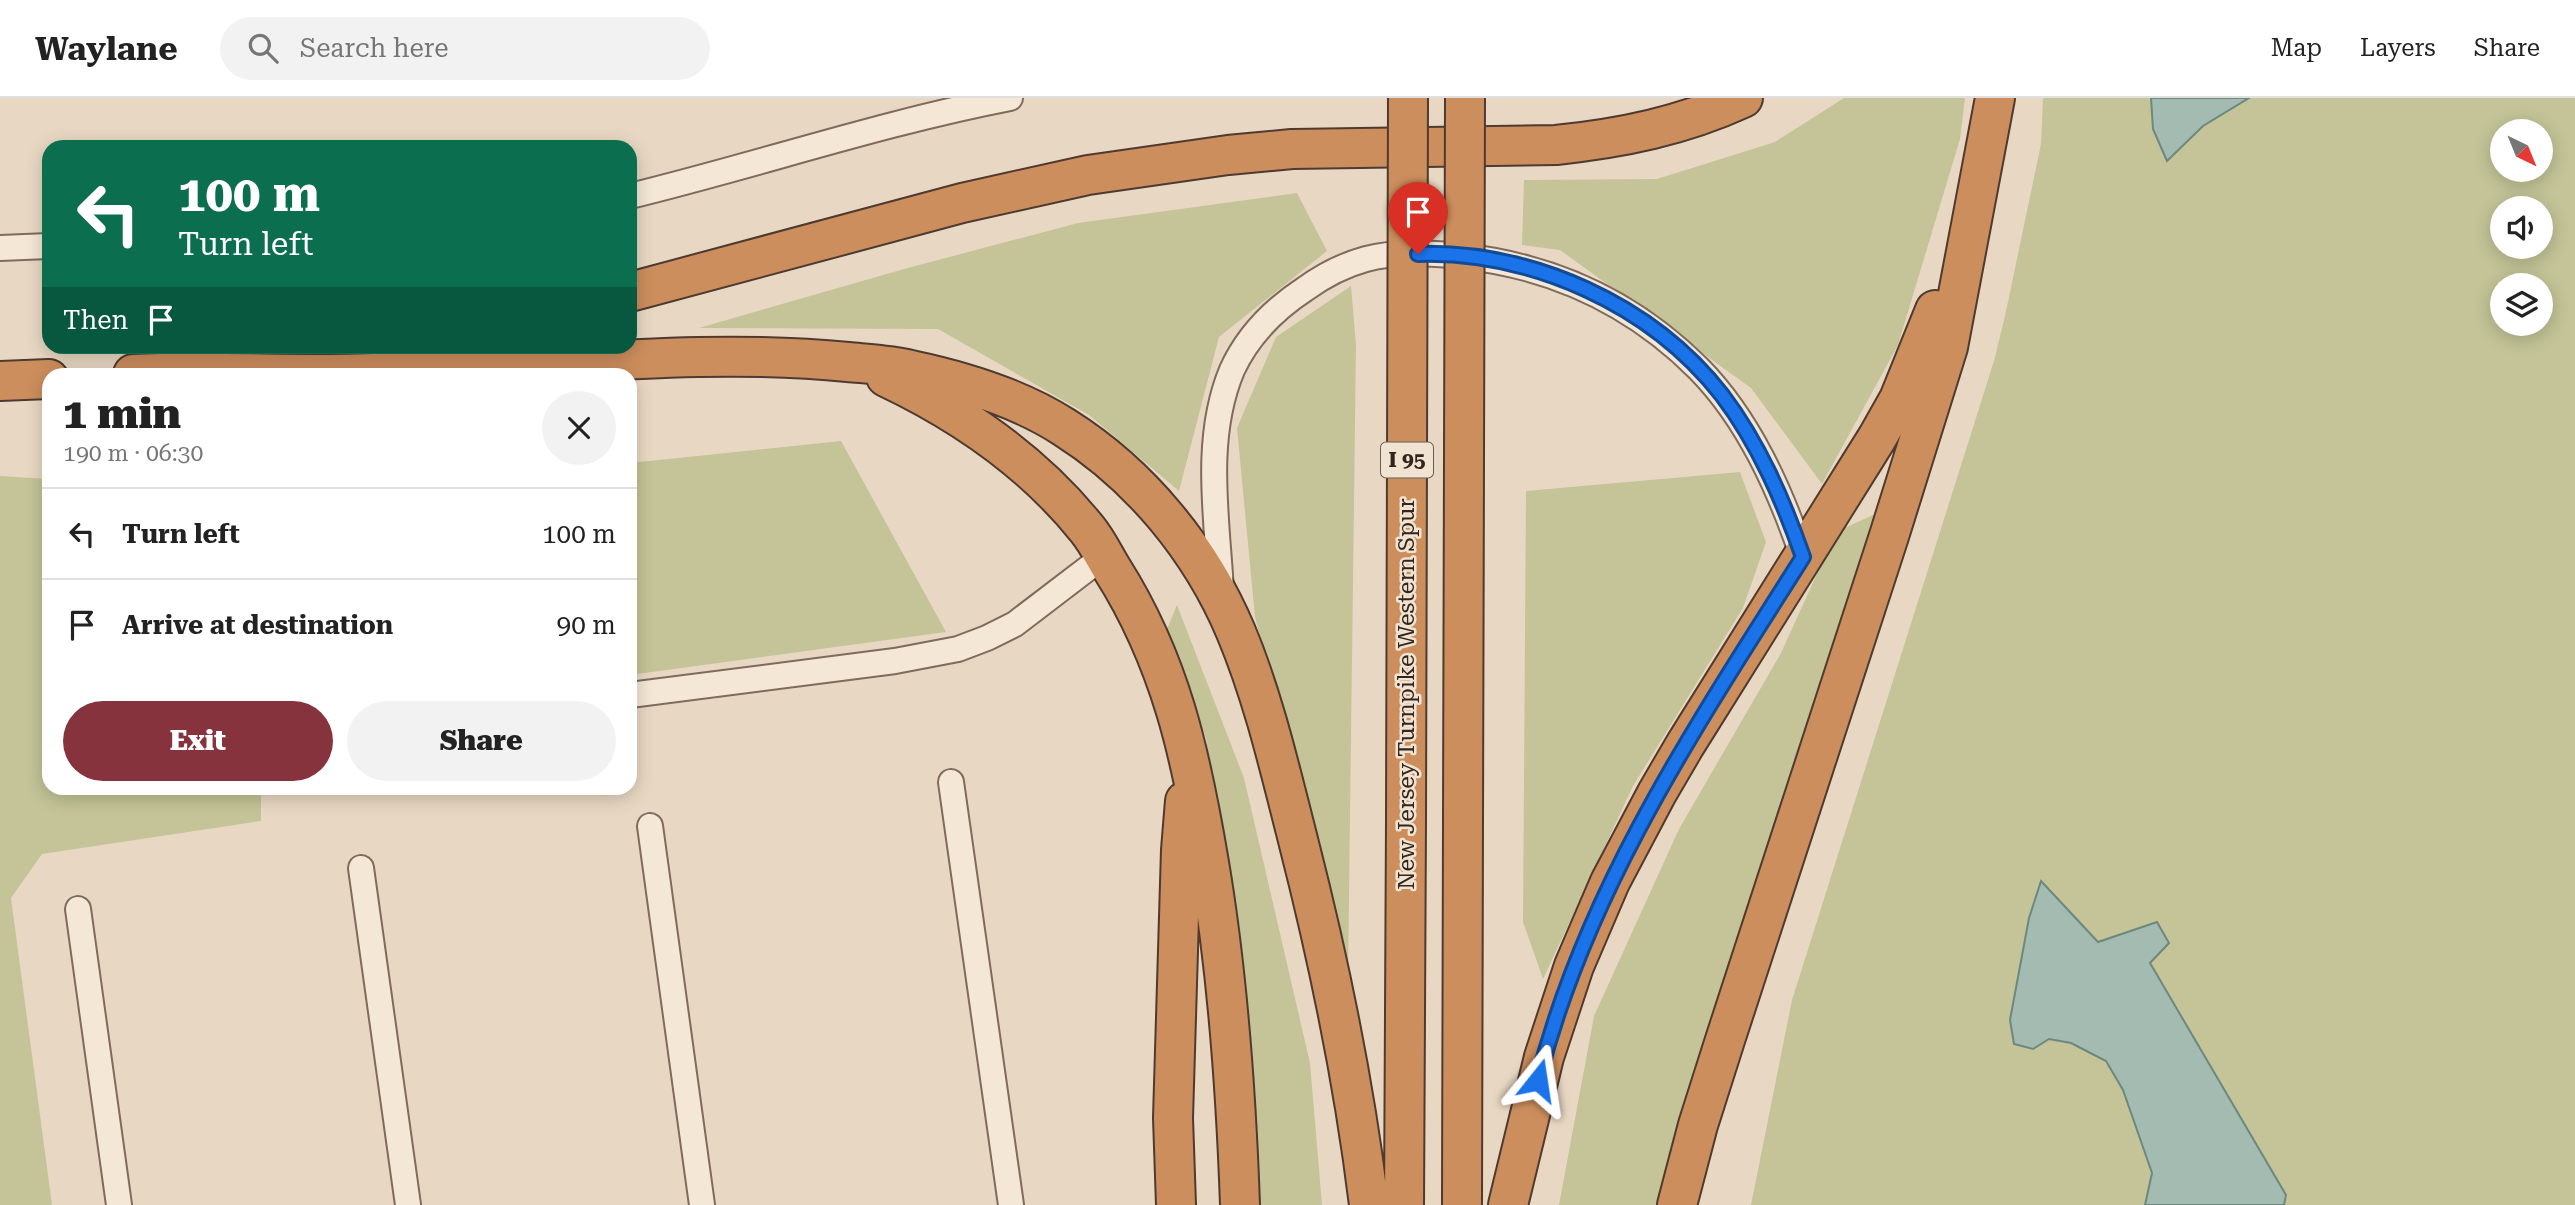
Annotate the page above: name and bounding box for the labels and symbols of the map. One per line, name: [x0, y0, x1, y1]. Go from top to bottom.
north arrow: [2490, 119, 2553, 182]
pin: [1388, 182, 1448, 254]
road number: I 95: [1381, 442, 1433, 478]
street label: New Jersey Turnpike Western Spur: [1393, 498, 1420, 890]
position arrow: [1501, 1043, 1575, 1117]

